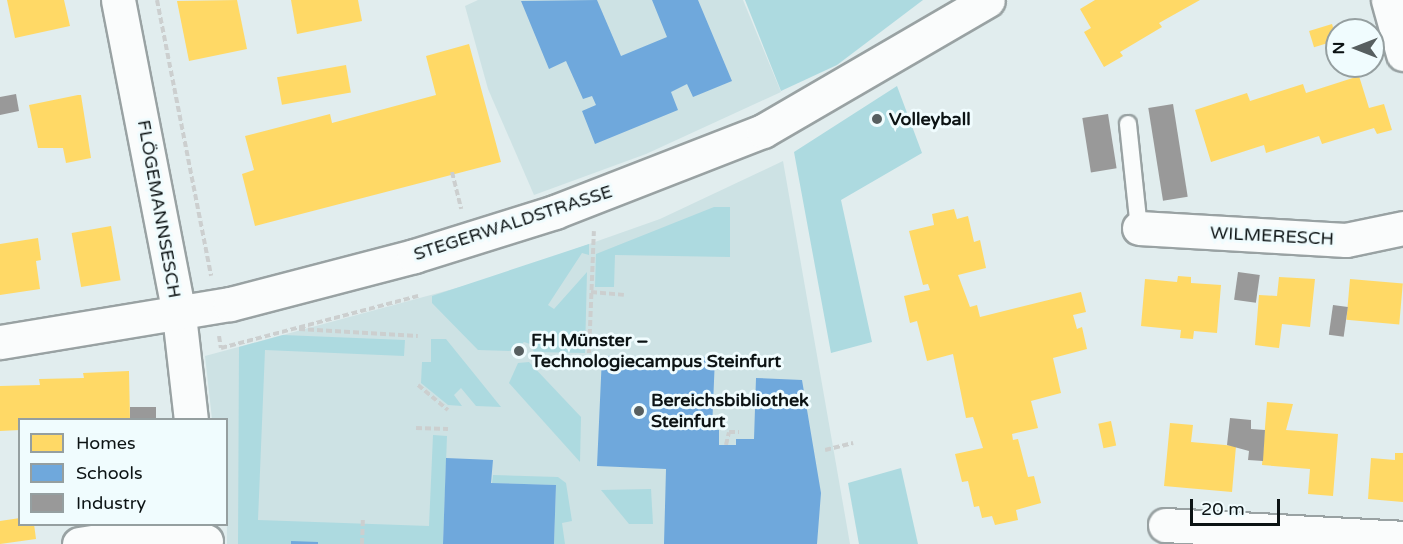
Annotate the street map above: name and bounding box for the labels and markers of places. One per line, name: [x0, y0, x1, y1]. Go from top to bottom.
place label: Volleyball: [889, 108, 971, 130]
marker: Volleyball: [870, 112, 884, 126]
place label: FH Münster – Technologiecampus Steinfurt: [531, 330, 781, 372]
marker: FH Münster – Technologiecampus Steinfurt: [512, 344, 526, 358]
place label: Bereichsbibliothek Steinfurt: [651, 390, 809, 432]
marker: Bereichsbibliothek Steinfurt: [632, 404, 646, 418]

